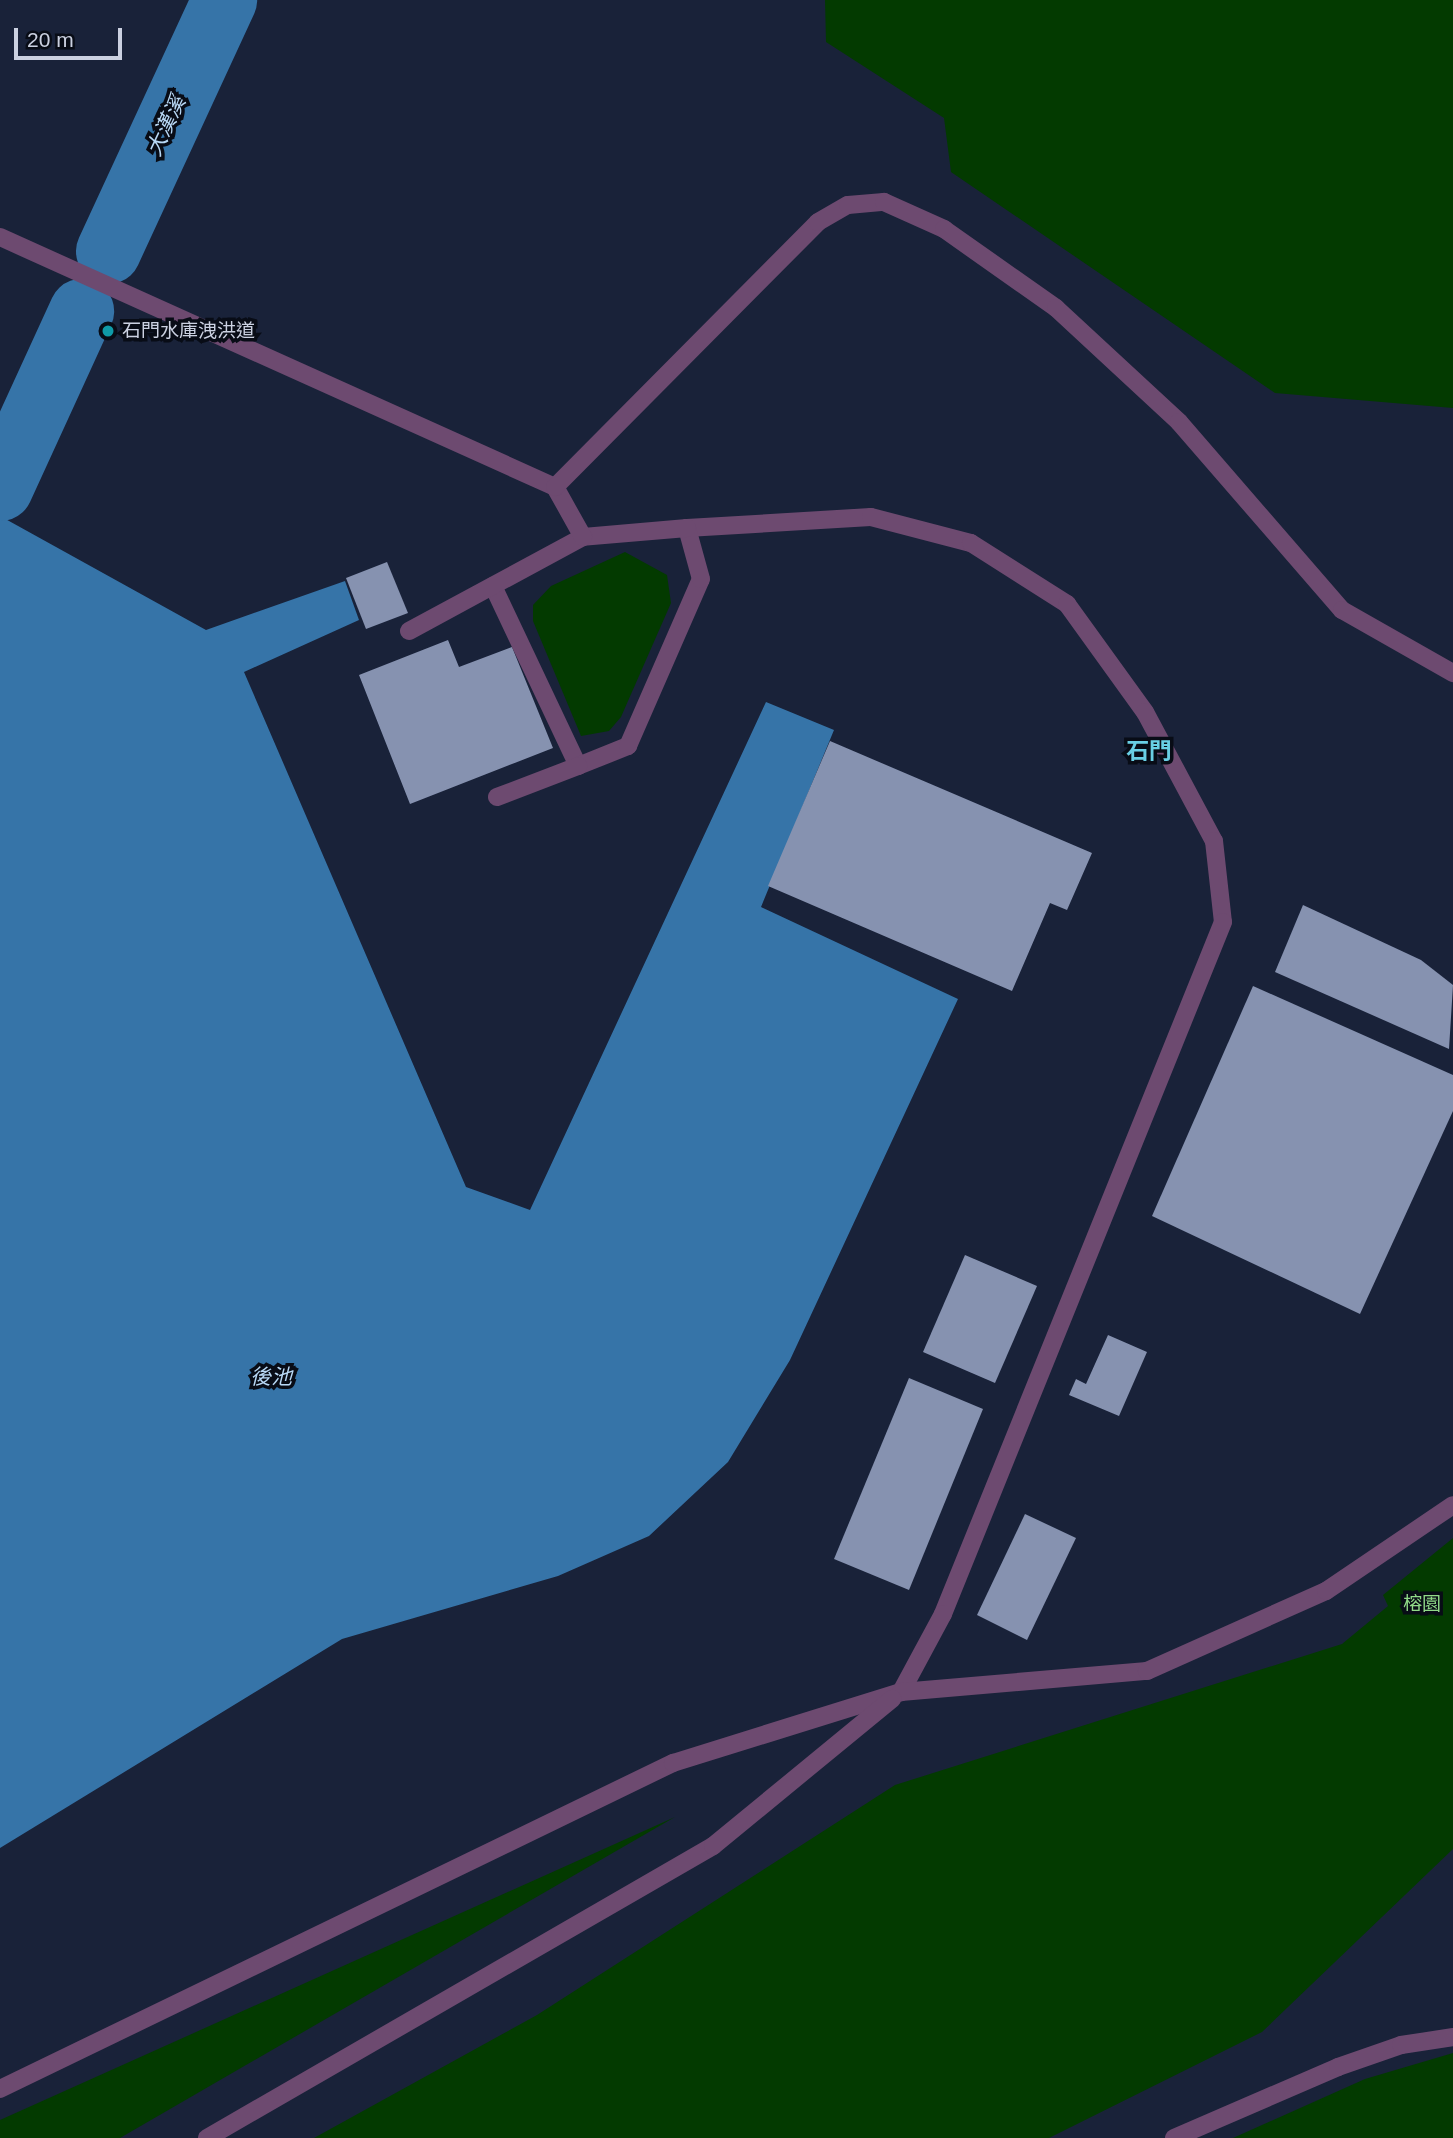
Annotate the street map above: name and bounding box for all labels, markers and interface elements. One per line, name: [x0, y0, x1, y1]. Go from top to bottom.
scale bar: [18, 14, 126, 58]
text: 20 m: [27, 28, 74, 51]
water label: 大漢溪: [141, 92, 191, 160]
place label: 石門水庫洩洪道: [122, 320, 255, 342]
marker: 石門水庫洩洪道: [100, 323, 116, 339]
district label: 石門: [1126, 737, 1172, 765]
water label: 後池: [250, 1364, 292, 1390]
park label: 榕園: [1403, 1593, 1441, 1615]

